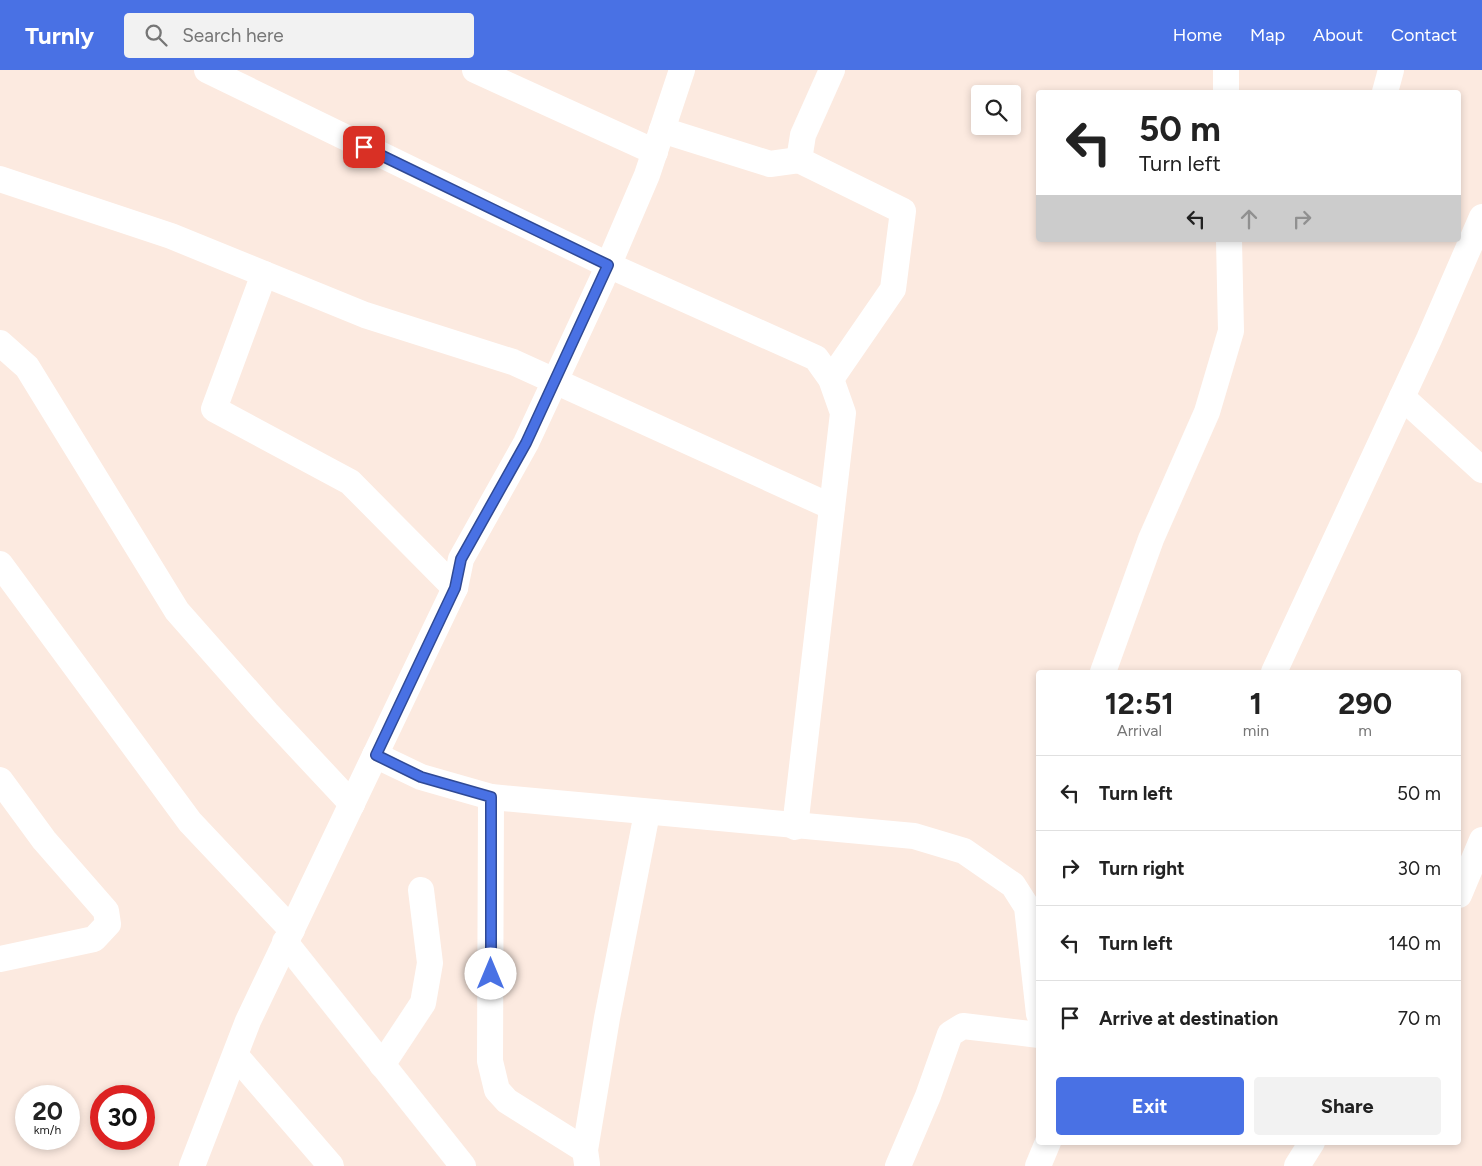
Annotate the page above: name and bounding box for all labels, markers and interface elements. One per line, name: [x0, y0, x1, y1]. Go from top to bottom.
search box: [124, 13, 474, 58]
text: Turnly: [25, 21, 94, 50]
icon: search: [142, 21, 170, 49]
text: Search here: [182, 24, 284, 47]
text: Home: [1173, 24, 1222, 46]
text: Map: [1250, 24, 1285, 46]
text: About: [1313, 24, 1363, 46]
text: Contact: [1391, 24, 1457, 46]
map controls: [971, 85, 1021, 135]
button: search: [971, 85, 1021, 135]
text: 50 m: [1139, 108, 1221, 150]
icon: left: [1056, 110, 1121, 175]
pin: [343, 126, 385, 168]
icon: arrive: [350, 133, 378, 161]
text: Turn left: [1139, 150, 1221, 177]
icon: left: [1182, 205, 1210, 233]
icon: ahead: [1235, 205, 1263, 233]
icon: right: [1288, 205, 1316, 233]
text: 12:51: [1105, 685, 1174, 722]
text: 1: [1250, 685, 1262, 722]
text: 290: [1338, 685, 1392, 722]
text: Arrival: [1117, 721, 1162, 740]
text: min: [1243, 721, 1269, 740]
text: m: [1358, 721, 1372, 740]
icon: left: [1056, 779, 1084, 807]
text: Turn left: [1099, 782, 1173, 805]
text: 50 m: [1397, 782, 1441, 805]
icon: right: [1056, 854, 1084, 882]
text: Turn right: [1099, 857, 1185, 880]
text: 30 m: [1398, 857, 1441, 880]
icon: left: [1056, 929, 1084, 957]
text: Turn left: [1099, 932, 1173, 955]
text: 140 m: [1388, 932, 1441, 955]
position arrow: [464, 947, 516, 999]
icon: arrive: [1056, 1004, 1084, 1032]
text: Arrive at destination: [1099, 1007, 1278, 1030]
text: 70 m: [1398, 1007, 1441, 1030]
button: Exit: [1056, 1077, 1244, 1135]
button: Share: [1254, 1077, 1441, 1135]
speed limit sign: 30: [90, 1085, 155, 1150]
text: 20: [32, 1096, 63, 1126]
text: km/h: [34, 1123, 61, 1137]

